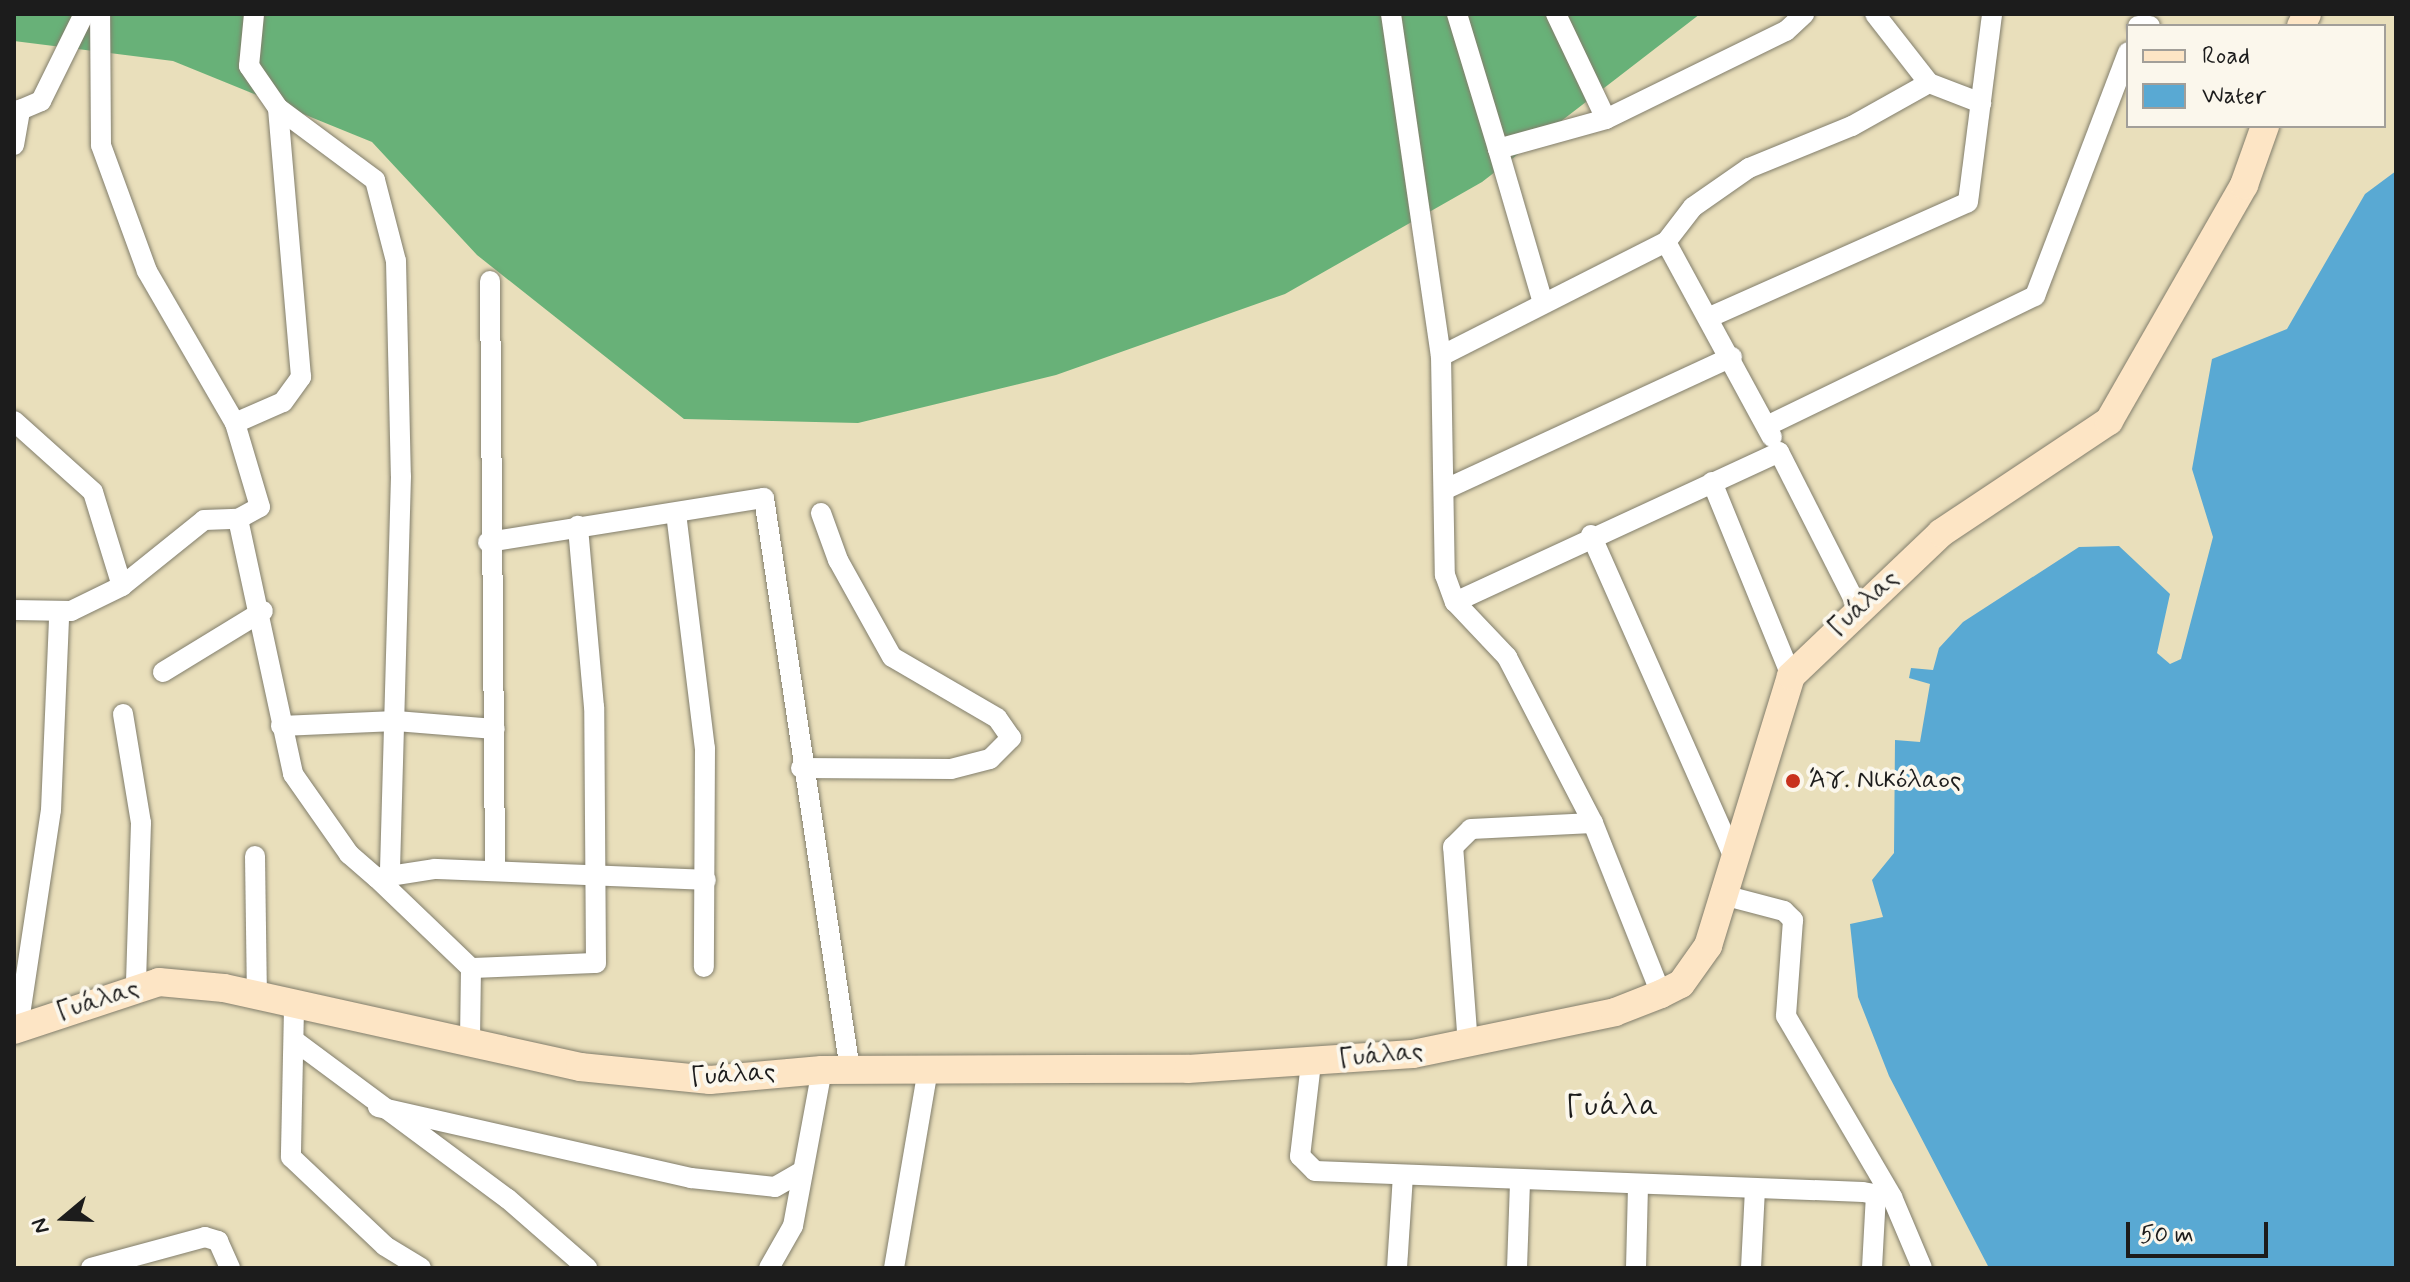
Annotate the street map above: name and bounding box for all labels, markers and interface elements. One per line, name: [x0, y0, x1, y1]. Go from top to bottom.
legend: [2126, 24, 2386, 128]
text: Road: [2202, 41, 2250, 72]
text: Water: [2202, 81, 2266, 112]
street label: Γυάλας: [1822, 564, 1906, 644]
place label: Άγ. Νικόλαος: [1809, 765, 1961, 797]
marker: Άγ. Νικόλαος: [1784, 772, 1802, 790]
street label: Γυάλας: [53, 973, 143, 1029]
street label: Γυάλας: [1337, 1036, 1425, 1076]
street label: Γυάλας: [690, 1057, 776, 1095]
district label: Γυάλα: [1566, 1089, 1660, 1125]
north arrow: [24, 1178, 104, 1258]
scale bar: [2130, 1206, 2272, 1256]
text: N: [26, 1214, 57, 1237]
text: 50 m: [2140, 1220, 2194, 1251]

